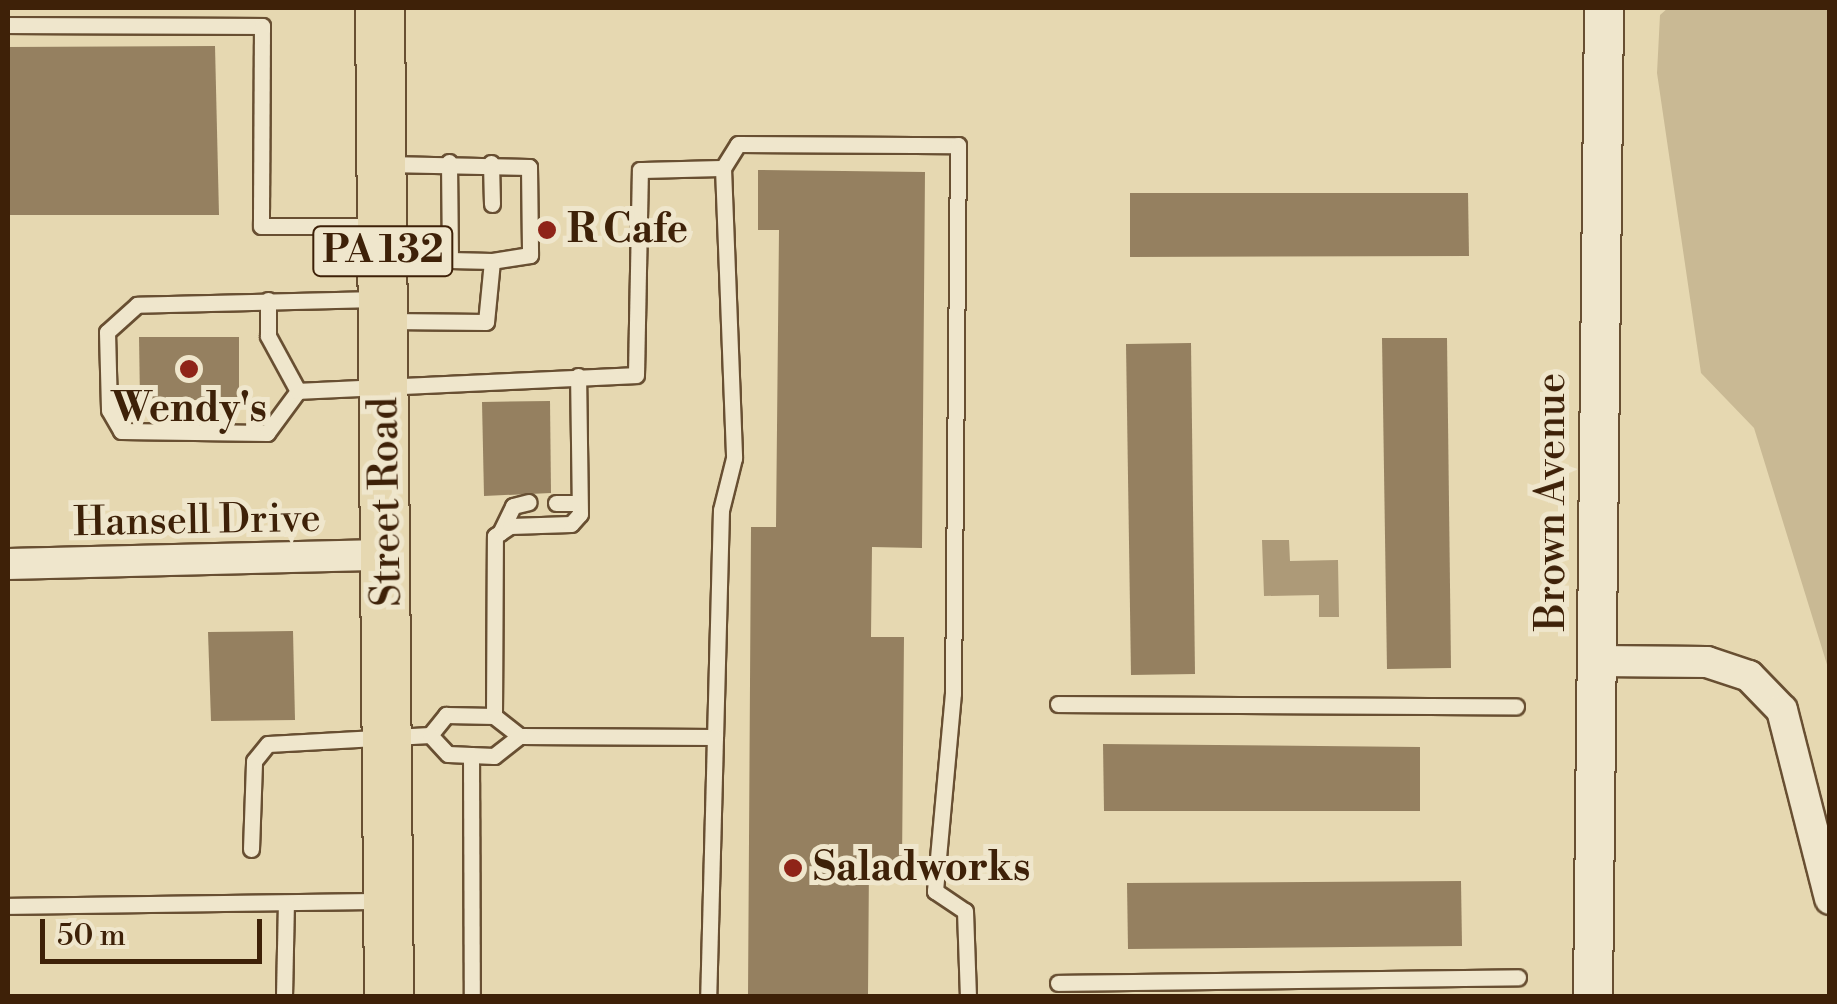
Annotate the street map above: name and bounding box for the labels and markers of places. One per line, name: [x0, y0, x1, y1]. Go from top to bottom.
place label: R Cafe: [567, 206, 688, 254]
marker: R Cafe: [536, 219, 558, 241]
marker: Wendy's: [178, 358, 200, 380]
place label: Wendy's: [111, 385, 267, 433]
place label: Saladworks: [813, 844, 1030, 892]
marker: Saladworks: [782, 857, 804, 879]

